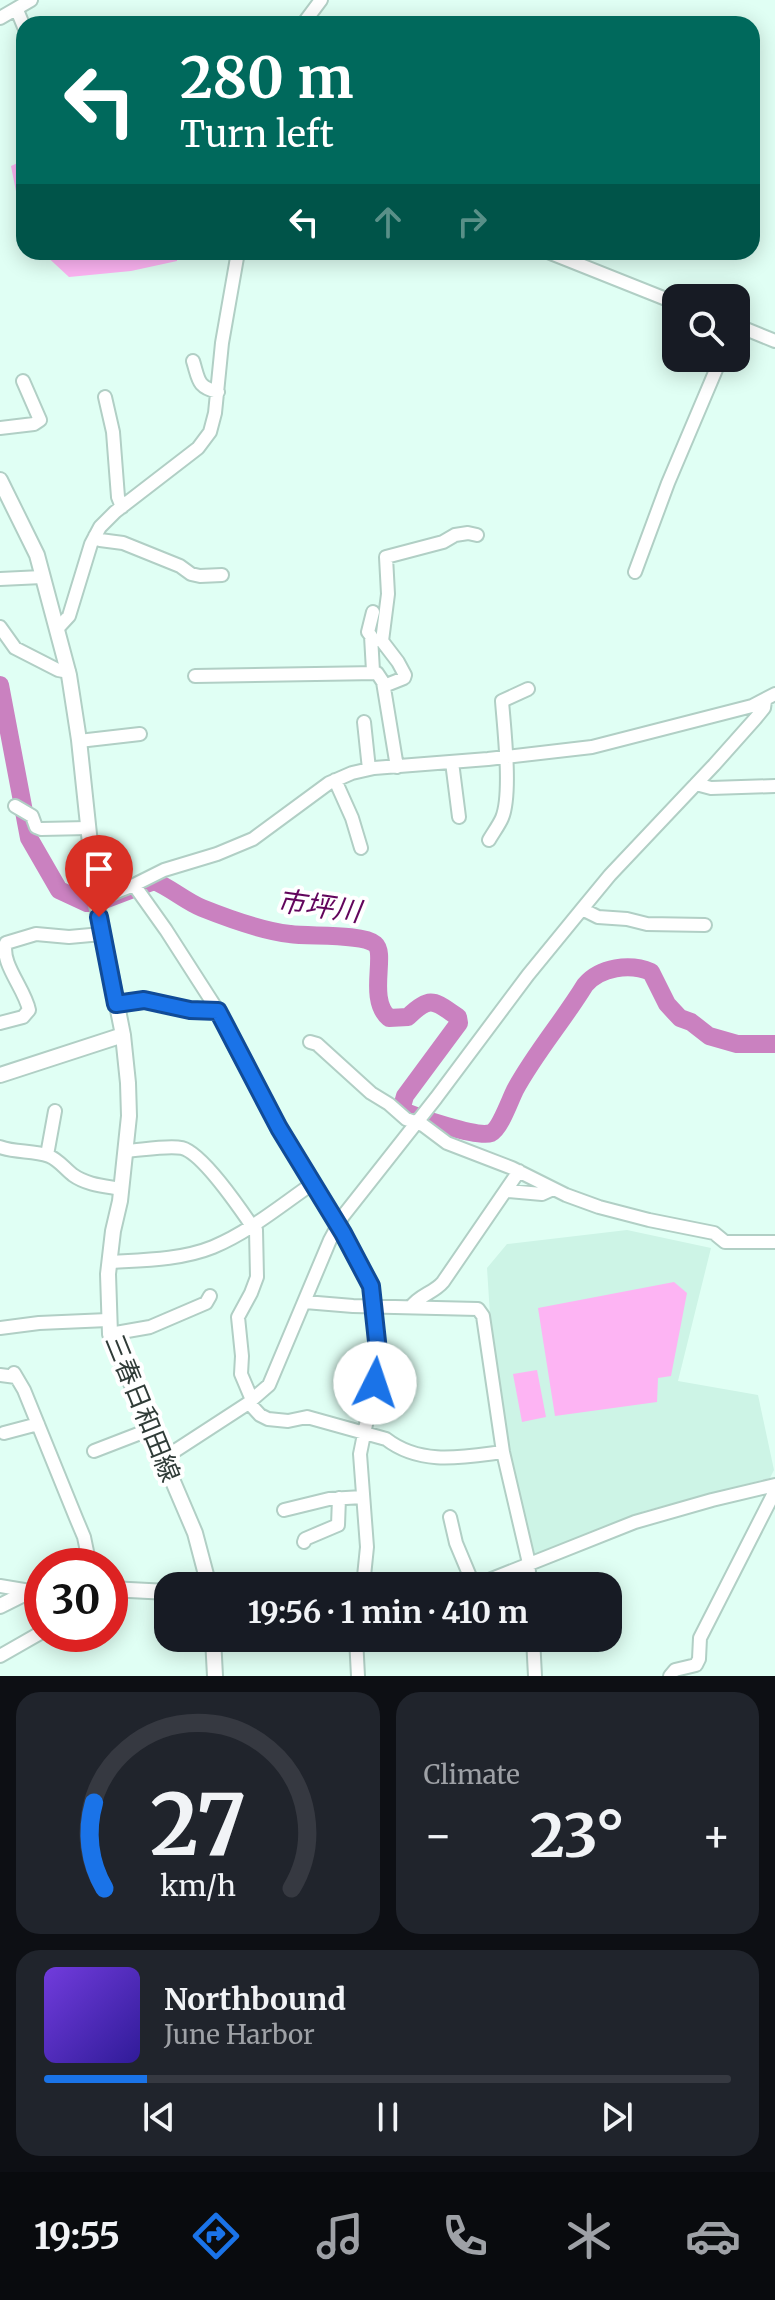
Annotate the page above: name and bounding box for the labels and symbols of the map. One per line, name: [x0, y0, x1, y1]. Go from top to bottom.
pin: [65, 835, 133, 917]
water label: 市坪川: [275, 882, 366, 930]
street label: 三春日和田線: [98, 1329, 188, 1487]
position arrow: [333, 1341, 417, 1425]
speed limit sign: 30: [24, 1548, 128, 1652]

